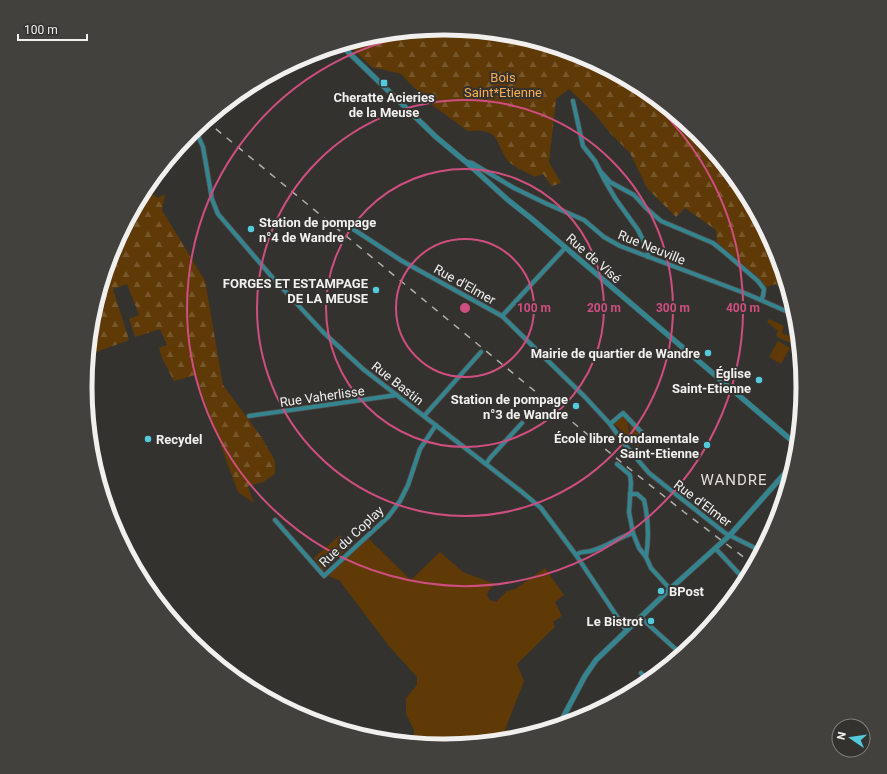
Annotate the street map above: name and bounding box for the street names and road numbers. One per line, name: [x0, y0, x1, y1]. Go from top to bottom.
street label: Rue Neuville: [616, 227, 688, 268]
street label: Rue de Visé: [563, 230, 624, 286]
street label: Rue d'Elmer: [431, 261, 499, 308]
street label: Rue Bastin: [369, 358, 427, 408]
street label: Rue Vaherlisse: [279, 383, 366, 410]
street label: Rue d'Elmer: [671, 477, 735, 530]
street label: Rue du Coplay: [316, 503, 387, 570]

